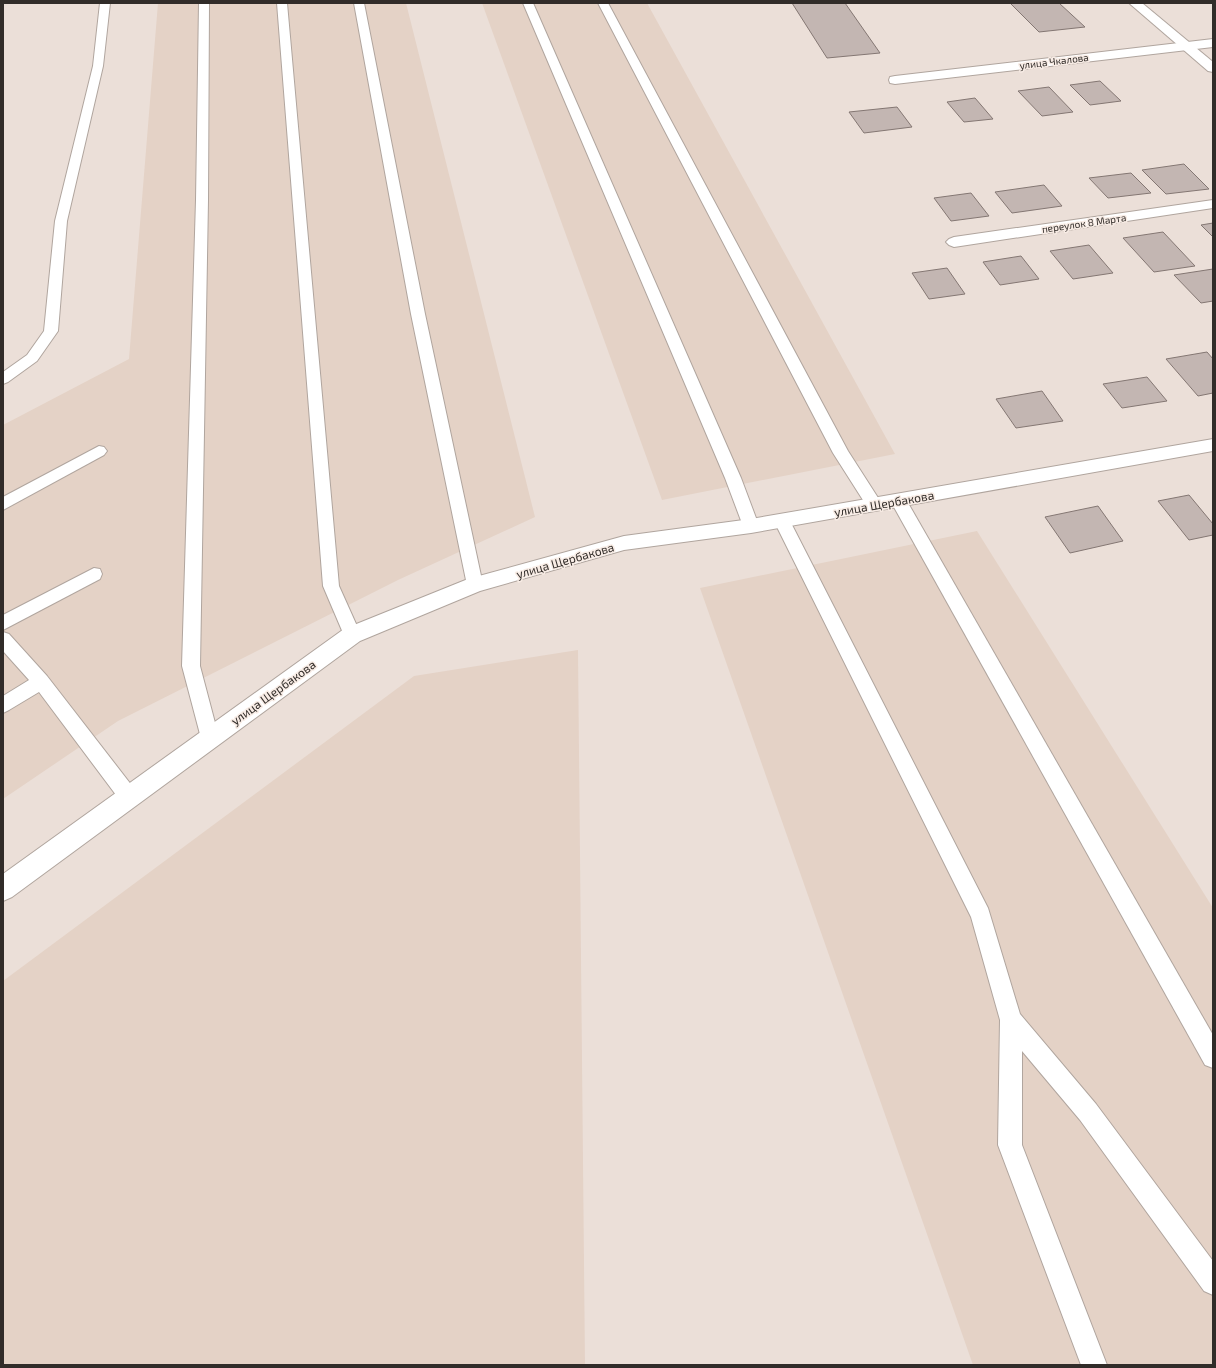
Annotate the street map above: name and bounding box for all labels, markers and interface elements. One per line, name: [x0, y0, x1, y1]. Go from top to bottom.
street label: улица Чкалова: [1019, 51, 1089, 72]
street label: переулок 8 Марта: [1041, 211, 1127, 236]
street label: улица Щербакова: [833, 487, 935, 520]
street label: улица Щербакова: [514, 539, 616, 582]
street label: улица Щербакова: [228, 657, 319, 728]

